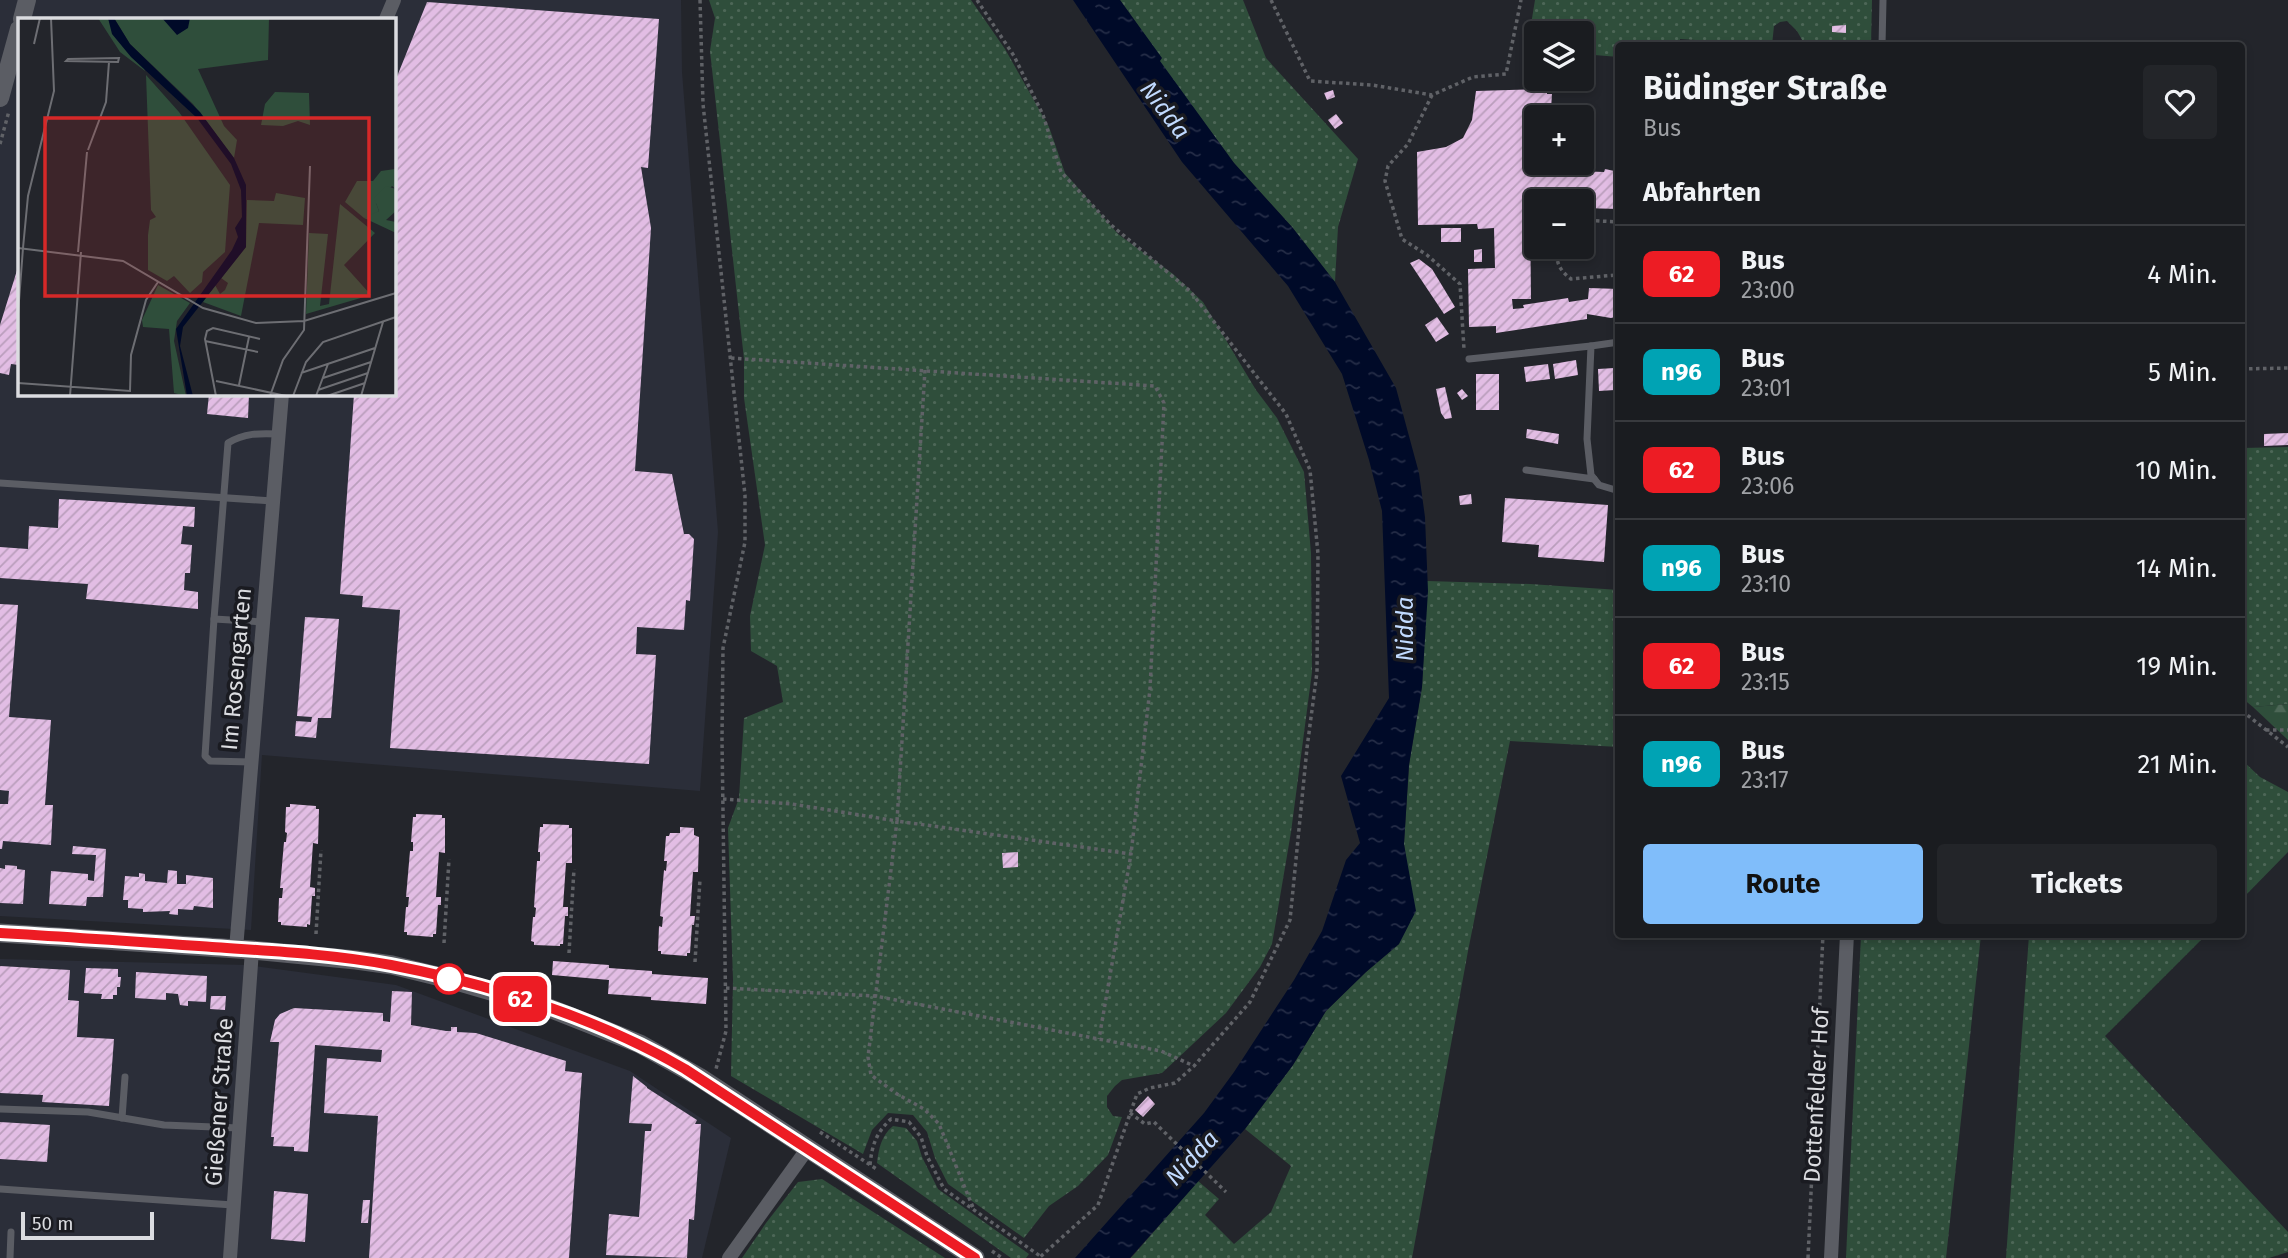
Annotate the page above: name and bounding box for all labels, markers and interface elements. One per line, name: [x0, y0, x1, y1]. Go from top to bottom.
inset map: [18, 18, 396, 396]
map controls: [1524, 21, 1594, 259]
button: layers: [1524, 21, 1594, 91]
button: heart: [2143, 65, 2217, 139]
text: Büdinger Straße: [1643, 68, 1887, 108]
water label: Nidda: [1134, 76, 1196, 144]
button: +: [1524, 105, 1594, 175]
text: Bus: [1643, 114, 1681, 142]
text: Abfahrten: [1643, 177, 1761, 208]
button: −: [1524, 189, 1594, 259]
text: Bus: [1741, 245, 1784, 276]
text: 4 Min.: [2147, 259, 2217, 290]
text: 62: [1669, 260, 1694, 288]
text: 23:00: [1741, 276, 1795, 304]
text: Bus: [1741, 343, 1784, 374]
text: 5 Min.: [2148, 357, 2217, 388]
text: n96: [1661, 358, 1702, 386]
text: 23:01: [1741, 374, 1792, 402]
text: Bus: [1741, 441, 1784, 472]
text: 10 Min.: [2135, 455, 2217, 486]
text: 62: [1669, 456, 1694, 484]
text: 23:06: [1741, 472, 1794, 500]
text: Bus: [1741, 539, 1784, 570]
text: 14 Min.: [2136, 553, 2217, 584]
text: n96: [1661, 554, 1702, 582]
text: 23:10: [1741, 570, 1791, 598]
street label: Im Rosengarten: [215, 586, 257, 752]
water label: Nidda: [1391, 597, 1419, 661]
text: Bus: [1741, 637, 1784, 668]
text: 19 Min.: [2136, 651, 2217, 682]
text: 62: [1669, 652, 1694, 680]
text: 23:15: [1741, 668, 1790, 696]
text: Bus: [1741, 735, 1784, 766]
text: 21 Min.: [2138, 749, 2217, 780]
text: n96: [1661, 750, 1702, 778]
text: 23:17: [1741, 766, 1789, 794]
button: Route: [1643, 844, 1923, 924]
button: Tickets: [1937, 844, 2217, 924]
unlabelled marker: [434, 964, 464, 994]
line badge: 62: [489, 976, 552, 1022]
text: 62: [507, 985, 533, 1013]
street label: Dottenfelder Hof: [1797, 1005, 1835, 1183]
street label: Gießener Straße: [199, 1017, 239, 1187]
water label: Nidda: [1160, 1125, 1224, 1191]
scale bar: [21, 1209, 154, 1241]
text: 50 m: [32, 1212, 73, 1235]

